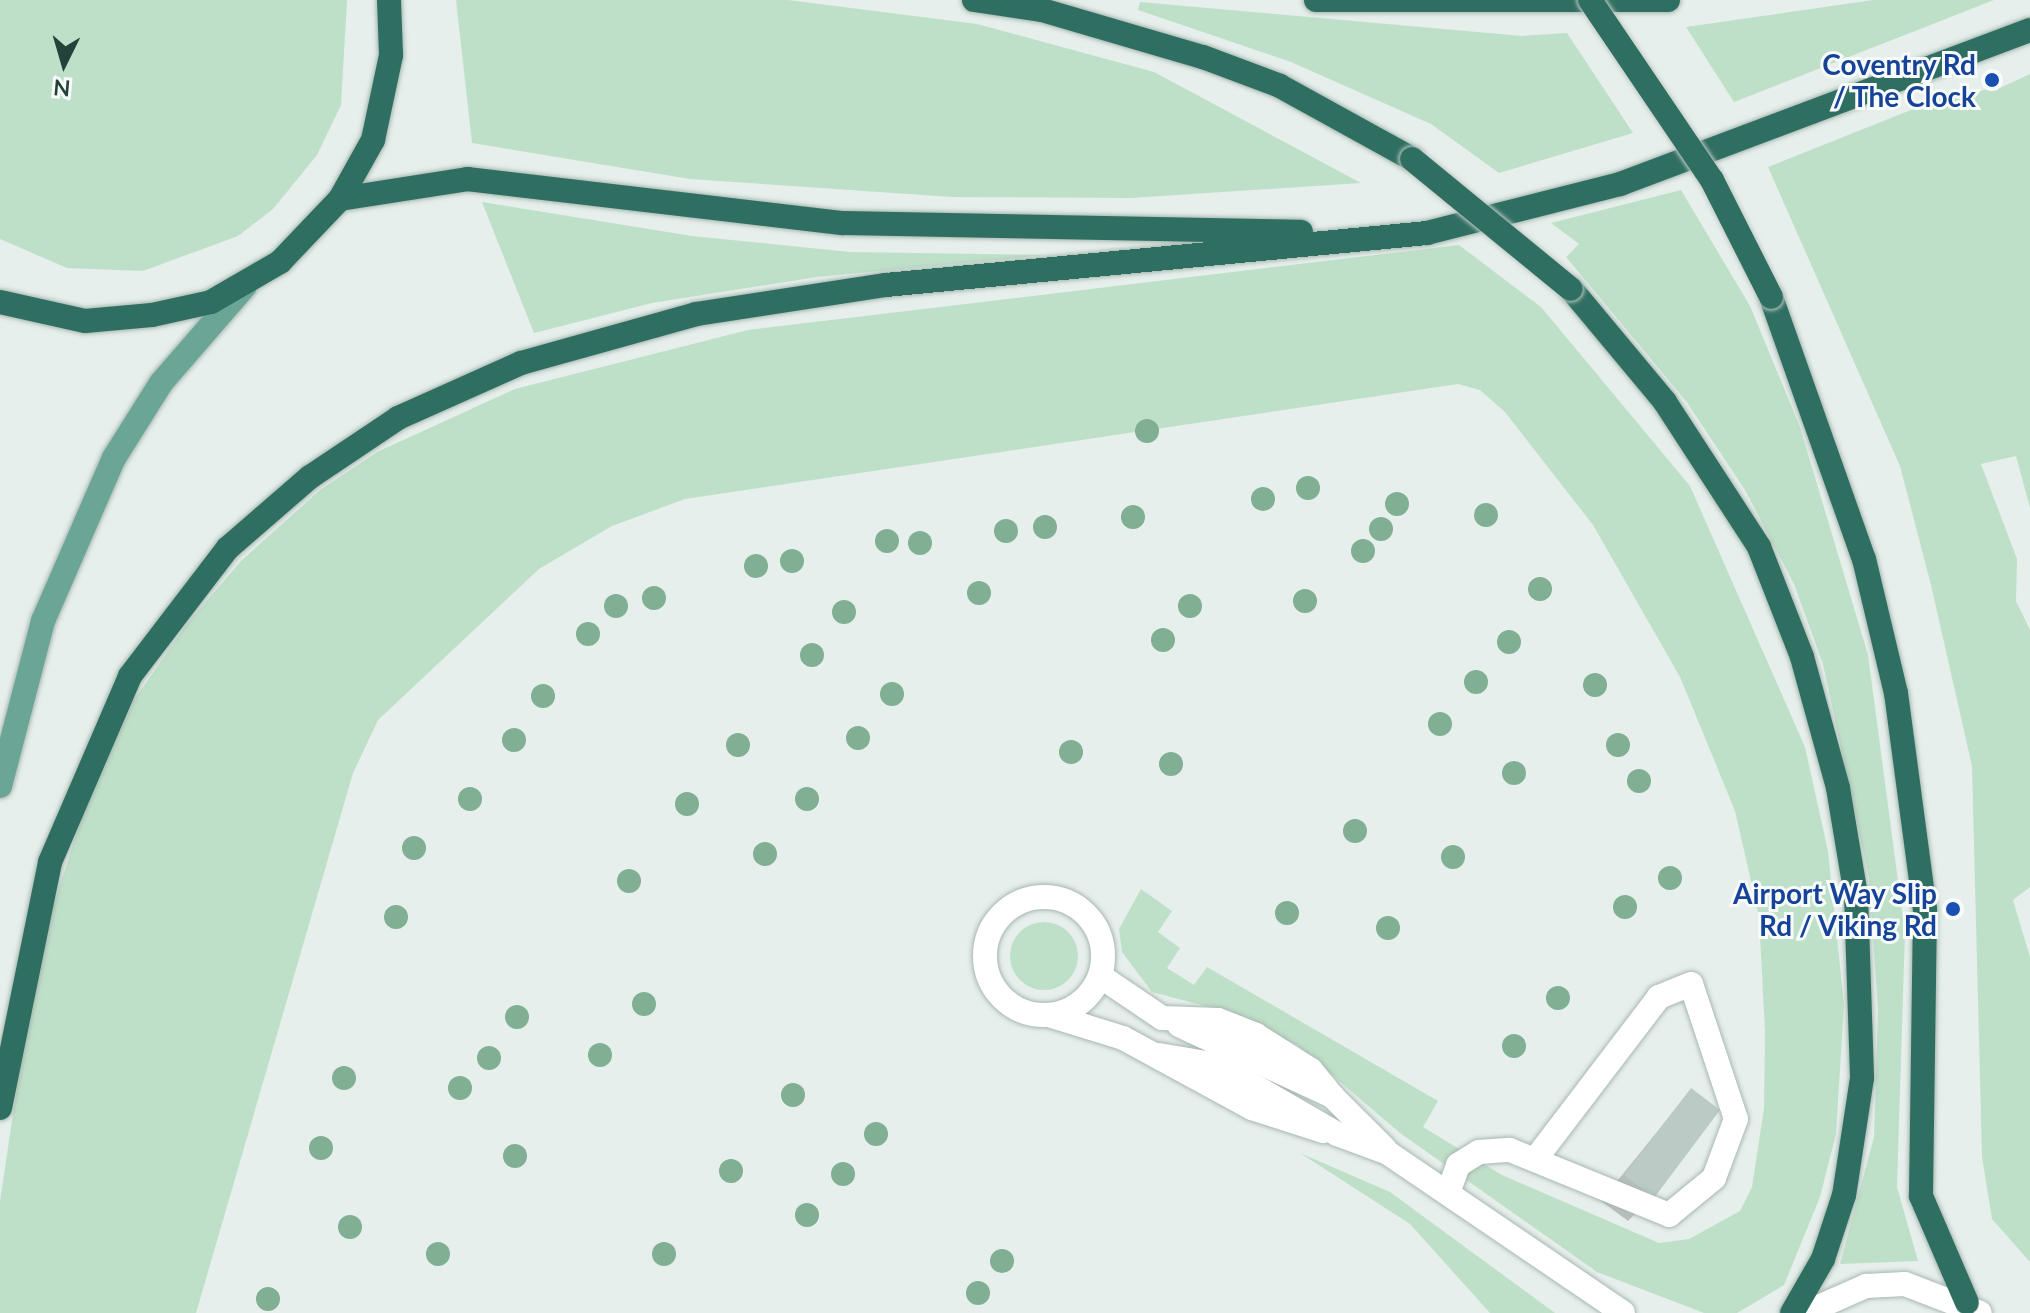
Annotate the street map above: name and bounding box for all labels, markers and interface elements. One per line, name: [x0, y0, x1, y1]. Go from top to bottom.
north arrow: [24, 24, 104, 104]
place label: Coventry Rd / The Clock: [1822, 47, 1976, 113]
marker: Coventry Rd / The Clock: [1983, 71, 2001, 89]
text: N: [52, 74, 71, 103]
place label: Airport Way Slip Rd / Viking Rd: [1732, 876, 1937, 942]
marker: Airport Way Slip Rd / Viking Rd: [1944, 900, 1962, 918]

